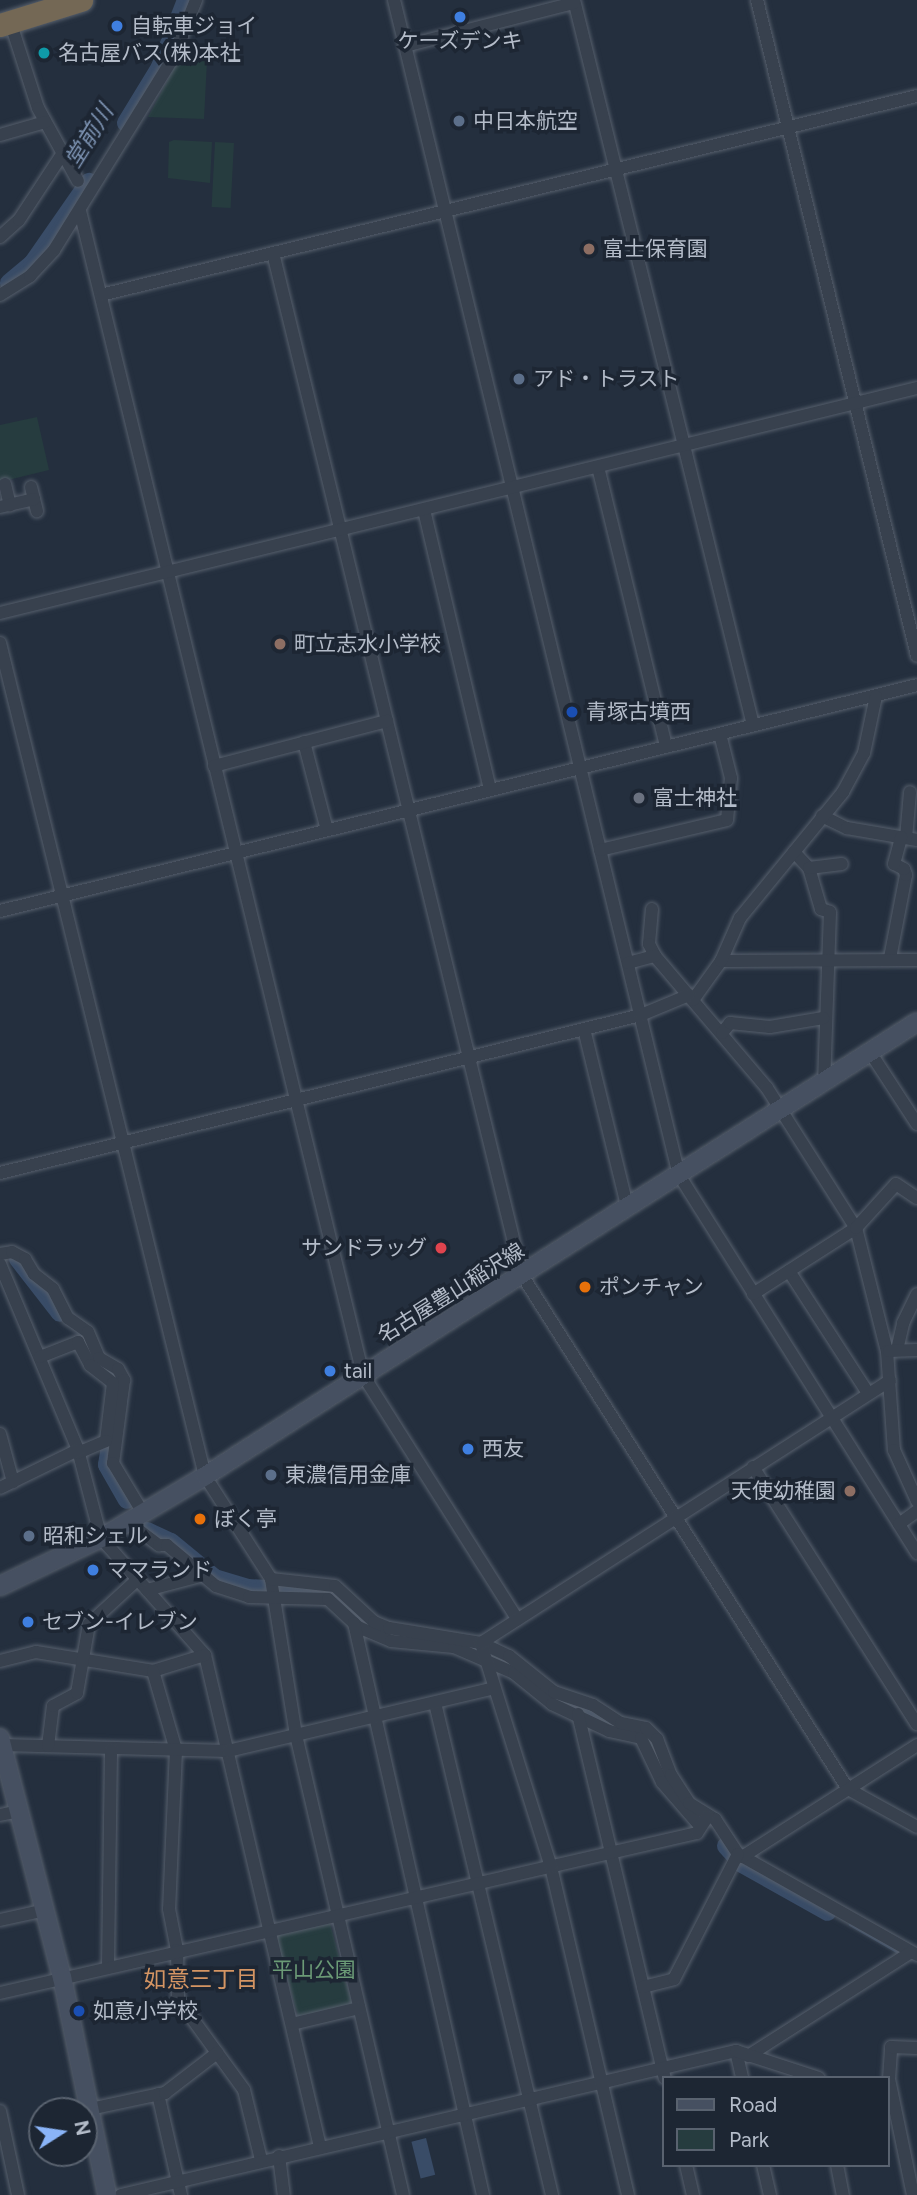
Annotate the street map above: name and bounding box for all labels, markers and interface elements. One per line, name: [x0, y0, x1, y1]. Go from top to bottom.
marker: ケーズデンキ: [452, 9, 468, 25]
place label: 自転車ジョイ: [131, 13, 257, 39]
marker: 自転車ジョイ: [109, 18, 125, 34]
place label: ケーズデンキ: [397, 28, 523, 54]
place label: 名古屋バス(株)本社: [58, 40, 241, 66]
marker: 名古屋バス(株)本社: [36, 45, 52, 61]
water label: 堂前川: [59, 99, 119, 173]
place label: 中日本航空: [473, 108, 578, 134]
marker: 中日本航空: [451, 113, 467, 129]
place label: 富士保育園: [603, 236, 708, 262]
marker: 富士保育園: [581, 241, 597, 257]
place label: アド・トラスト: [533, 366, 680, 392]
marker: アド・トラスト: [511, 371, 527, 387]
place label: 町立志水小学校: [294, 631, 441, 657]
marker: 町立志水小学校: [272, 636, 288, 652]
place label: 青塚古墳西: [586, 699, 691, 725]
marker: 青塚古墳西: [564, 704, 580, 720]
place label: 富士神社: [653, 785, 737, 811]
marker: 富士神社: [631, 790, 647, 806]
place label: サンドラッグ: [301, 1235, 427, 1261]
street label: 名古屋豊山稲沢線: [373, 1238, 529, 1348]
marker: サンドラッグ: [433, 1240, 449, 1256]
place label: ポンチャン: [599, 1274, 704, 1300]
marker: ポンチャン: [577, 1279, 593, 1295]
place label: tail: [344, 1358, 372, 1384]
marker: tail: [322, 1363, 338, 1379]
place label: 西友: [482, 1436, 524, 1462]
marker: 西友: [460, 1441, 476, 1457]
place label: 東濃信用金庫: [285, 1462, 411, 1488]
marker: 東濃信用金庫: [263, 1467, 279, 1483]
place label: 天使幼稚園: [731, 1478, 836, 1504]
marker: 天使幼稚園: [842, 1483, 858, 1499]
place label: ぼく亭: [214, 1506, 277, 1532]
marker: ぼく亭: [192, 1511, 208, 1527]
place label: 昭和シェル: [43, 1523, 148, 1549]
marker: 昭和シェル: [21, 1528, 37, 1544]
place label: ママランド: [107, 1557, 212, 1583]
marker: ママランド: [85, 1562, 101, 1578]
place label: セブン-イレブン: [42, 1609, 198, 1635]
marker: セブン-イレブン: [20, 1614, 36, 1630]
park label: 平山公園: [272, 1957, 356, 1983]
district label: 如意三丁目: [144, 1965, 258, 1993]
place label: 如意小学校: [93, 1998, 198, 2024]
marker: 如意小学校: [71, 2003, 87, 2019]
legend: [662, 2076, 889, 2167]
text: Road: [729, 2092, 777, 2117]
north arrow: [28, 2097, 98, 2167]
text: N: [69, 2118, 95, 2138]
text: Park: [729, 2127, 769, 2152]

